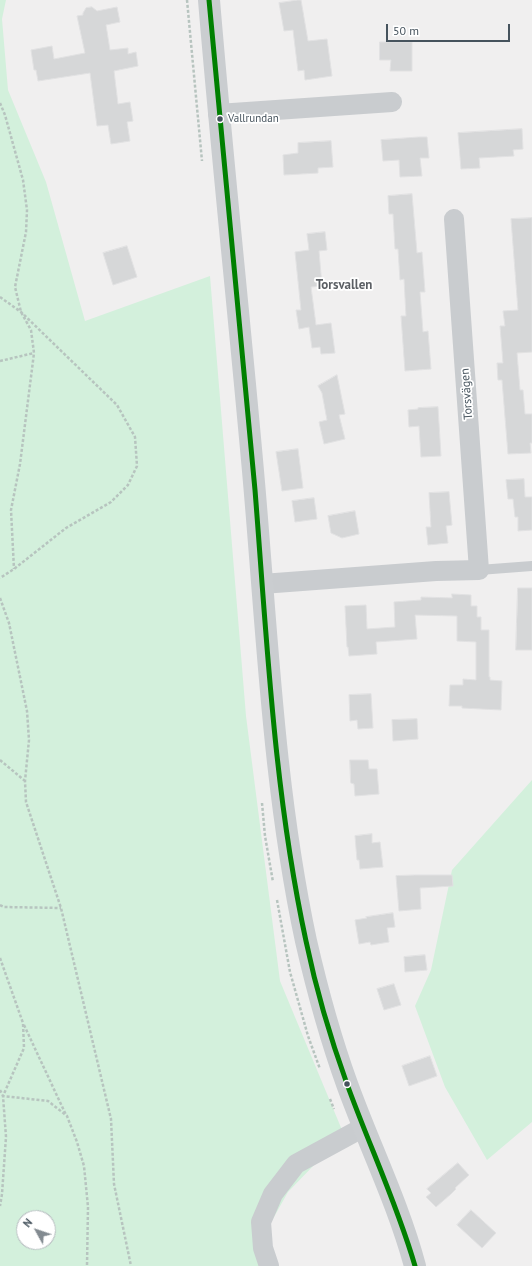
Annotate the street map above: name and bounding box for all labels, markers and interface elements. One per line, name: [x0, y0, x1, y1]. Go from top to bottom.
scale bar: [388, 16, 512, 42]
text: 50 m: [393, 23, 419, 38]
place label: Vallrundan: [228, 112, 279, 126]
marker: Vallrundan: [215, 114, 225, 124]
district label: Torsvallen: [316, 277, 372, 293]
street label: Torsvägen: [458, 368, 476, 420]
unlabelled marker: [342, 1079, 352, 1089]
north arrow: [16, 1210, 56, 1250]
text: N: [20, 1216, 35, 1230]

